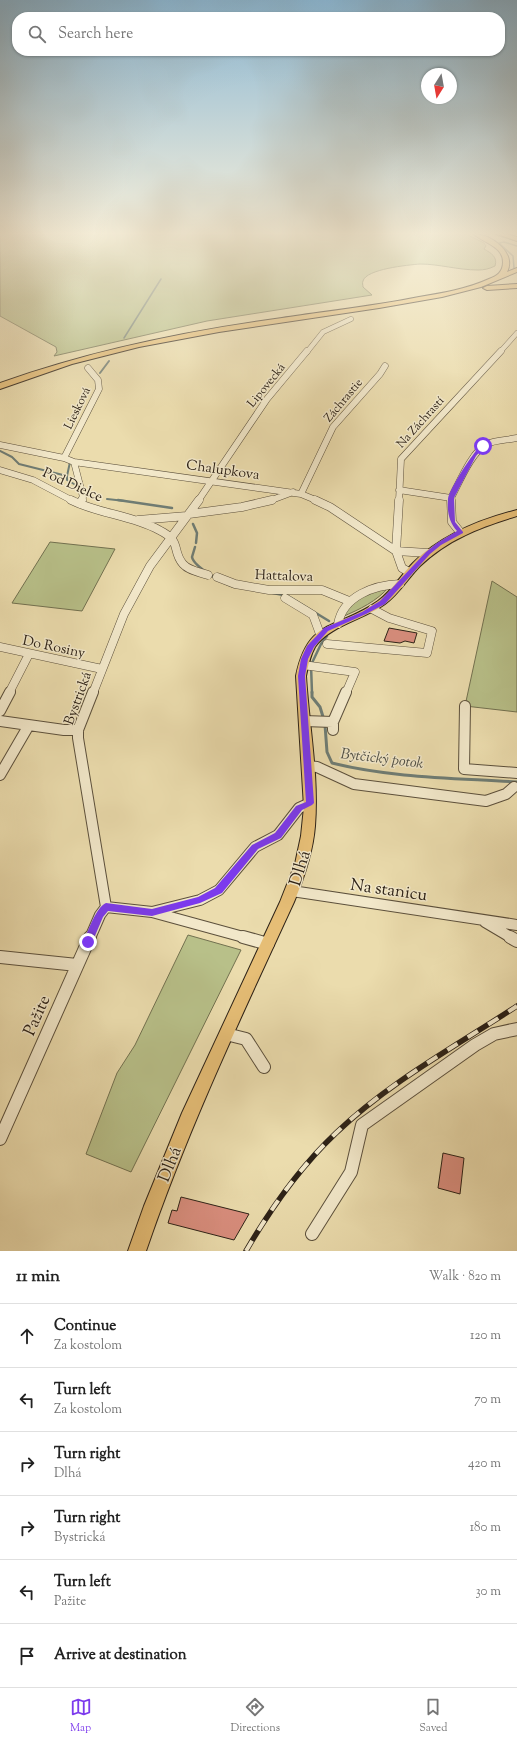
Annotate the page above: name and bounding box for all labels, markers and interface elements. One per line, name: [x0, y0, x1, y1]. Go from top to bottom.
search box: [12, 12, 505, 56]
icon: search: [26, 23, 48, 45]
text: Search here: [58, 24, 133, 45]
north arrow: [421, 68, 457, 104]
street label: Lipovecká: [243, 359, 291, 412]
street label: Záchrastie: [320, 375, 368, 426]
street label: Liesková: [60, 384, 96, 433]
street label: Na Záchrastí: [393, 392, 449, 453]
route start: [474, 437, 492, 455]
street label: Chalupkova: [185, 456, 261, 486]
street label: Pod Dielce: [39, 464, 105, 508]
street label: Hattalova: [254, 566, 314, 588]
street label: Do Rosiny: [21, 632, 87, 664]
street label: Bystrická: [60, 669, 98, 728]
water label: Bytčický potok: [339, 744, 425, 775]
street label: Dlhá: [284, 848, 318, 889]
street label: Na stanicu: [349, 874, 429, 908]
route end: [79, 933, 97, 951]
street label: Pažite: [18, 992, 57, 1040]
street label: Dlhá: [153, 1143, 189, 1186]
text: 11 min: [16, 1265, 60, 1289]
text: Walk · 820 m: [429, 1268, 501, 1286]
text: Continue: [54, 1316, 116, 1337]
icon: ahead: [16, 1325, 38, 1347]
text: 120 m: [470, 1327, 501, 1345]
text: Za kostolom: [54, 1337, 122, 1355]
text: Turn left: [54, 1380, 111, 1401]
icon: left: [16, 1389, 38, 1411]
text: 70 m: [474, 1391, 501, 1409]
text: Za kostolom: [54, 1401, 122, 1419]
text: Turn right: [54, 1444, 120, 1465]
icon: right: [16, 1453, 38, 1475]
text: 420 m: [468, 1455, 501, 1473]
text: Dlhá: [54, 1465, 82, 1483]
text: Turn right: [54, 1508, 120, 1529]
icon: right: [16, 1517, 38, 1539]
text: 180 m: [470, 1519, 501, 1537]
text: Bystrická: [54, 1529, 106, 1547]
text: Turn left: [54, 1572, 111, 1593]
icon: left: [16, 1581, 38, 1603]
text: 30 m: [475, 1583, 501, 1601]
text: Pažite: [54, 1593, 86, 1611]
icon: arrive: [16, 1645, 38, 1667]
text: Arrive at destination: [54, 1645, 187, 1666]
tab: Map: [70, 1696, 92, 1736]
tab: Directions: [231, 1696, 280, 1736]
tab: Saved: [419, 1696, 447, 1736]

